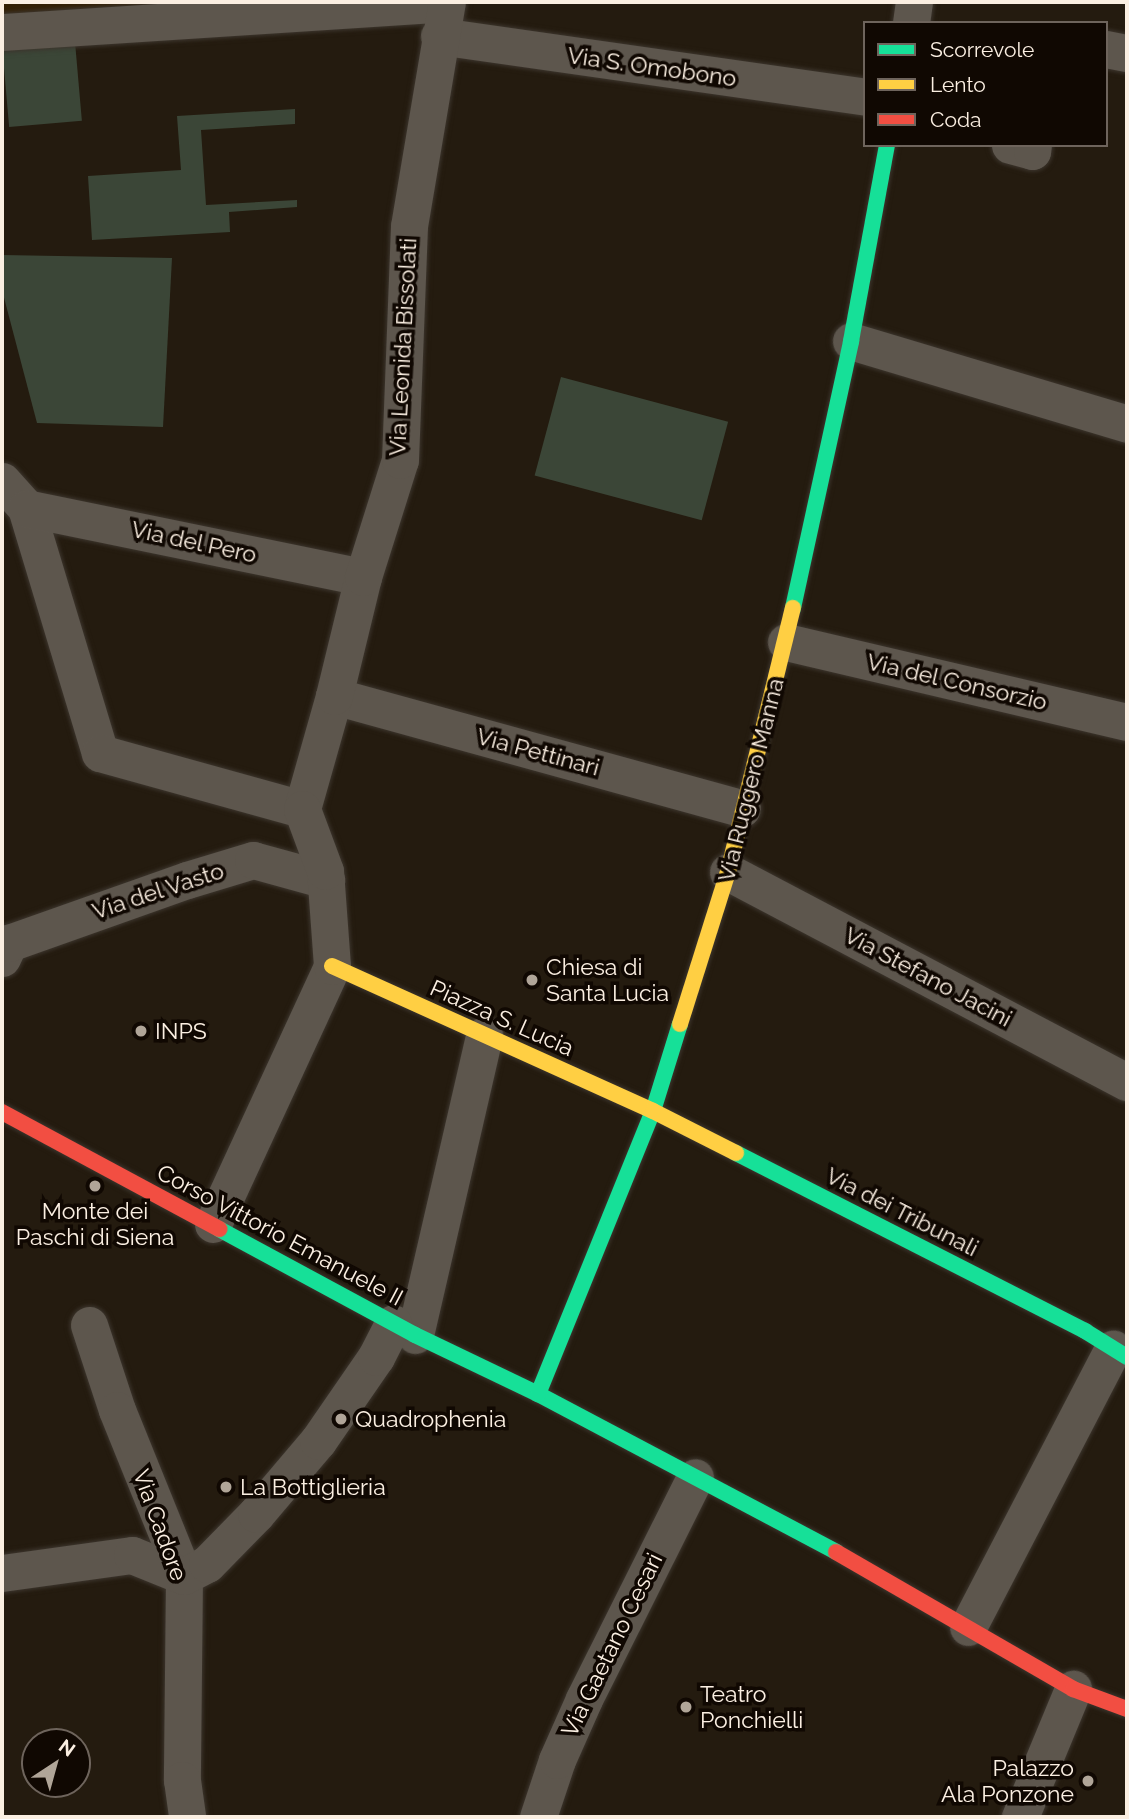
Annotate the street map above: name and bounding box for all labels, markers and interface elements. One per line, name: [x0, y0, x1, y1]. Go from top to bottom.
legend: [863, 21, 1108, 147]
text: Scorrevole: [930, 37, 1034, 62]
street label: Via S. Omobono: [566, 41, 738, 93]
text: Lento: [930, 72, 986, 97]
text: Coda: [930, 107, 981, 132]
street label: Via Leonida Bissolati: [384, 237, 422, 457]
street label: Via del Pero: [129, 515, 259, 569]
street label: Via del Consorzio: [864, 648, 1050, 716]
street label: Via Ruggero Manna: [712, 675, 790, 885]
street label: Via Pettinari: [474, 722, 602, 782]
street label: Via del Vasto: [88, 857, 228, 925]
street label: Via Stefano Jacini: [839, 921, 1017, 1033]
place label: Chiesa di Santa Lucia: [546, 953, 669, 1007]
marker: Chiesa di Santa Lucia: [524, 972, 540, 988]
street label: Piazza S. Lucia: [426, 974, 578, 1062]
place label: INPS: [155, 1017, 207, 1045]
marker: INPS: [133, 1023, 149, 1039]
street label: Corso Vittorio Emanuele II: [152, 1158, 408, 1312]
street label: Via dei Tribunali: [821, 1162, 983, 1262]
marker: Monte dei Paschi di Siena: [87, 1178, 103, 1194]
place label: Monte dei Paschi di Siena: [16, 1197, 174, 1251]
place label: Quadrophenia: [355, 1405, 506, 1433]
marker: Quadrophenia: [333, 1411, 349, 1427]
street label: Via Cadore: [127, 1466, 193, 1584]
place label: La Bottiglieria: [240, 1473, 386, 1501]
marker: La Bottiglieria: [218, 1479, 234, 1495]
street label: Via Gaetano Cesari: [556, 1549, 668, 1741]
place label: Teatro Ponchielli: [700, 1680, 803, 1734]
marker: Teatro Ponchielli: [678, 1699, 694, 1715]
north arrow: [21, 1728, 91, 1798]
text: N: [55, 1734, 79, 1761]
place label: Palazzo Ala Ponzone: [941, 1754, 1074, 1808]
marker: Palazzo Ala Ponzone: [1080, 1773, 1096, 1789]

